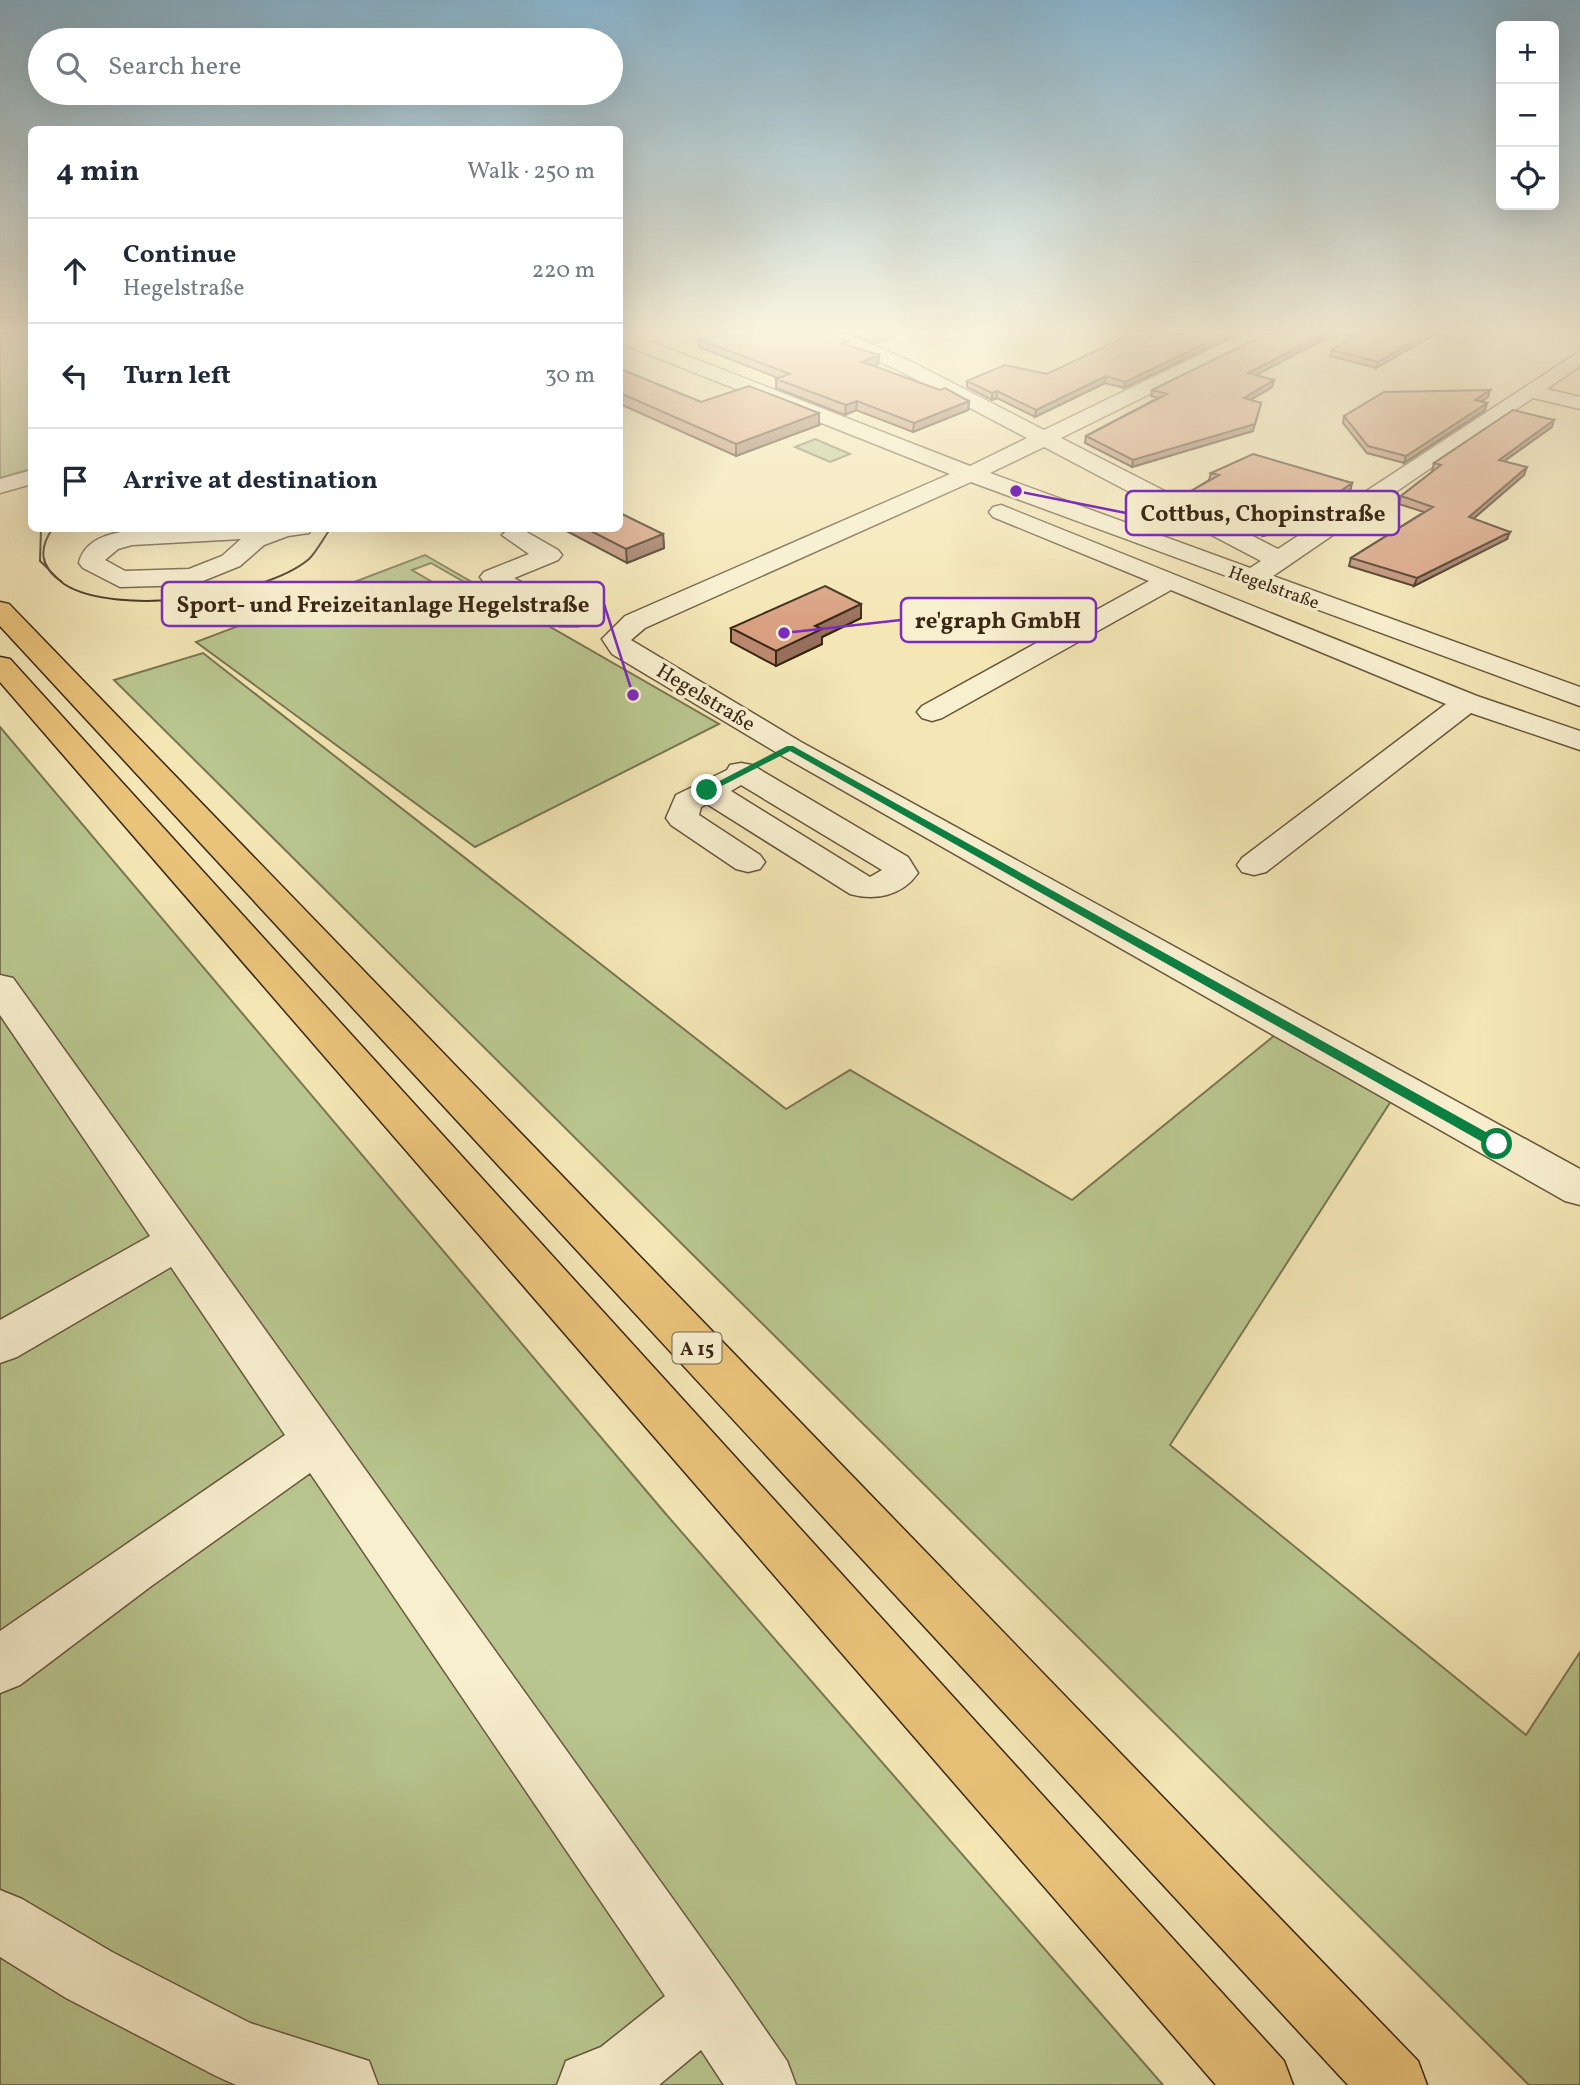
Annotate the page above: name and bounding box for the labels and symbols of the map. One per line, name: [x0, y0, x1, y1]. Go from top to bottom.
callout: Cottbus, Chopinstraße: [1126, 491, 1399, 535]
text: Cottbus, Chopinstraße: [1141, 499, 1385, 531]
street label: Hegelstraße: [1225, 560, 1322, 616]
callout: Sport- und Freizeitanlage Hegelstraße: [162, 582, 604, 626]
text: Sport- und Freizeitanlage Hegelstraße: [176, 590, 590, 622]
callout: re'graph GmbH: [901, 598, 1096, 642]
text: re'graph GmbH: [915, 606, 1081, 638]
street label: Hegelstraße: [650, 657, 760, 739]
route end: [691, 774, 722, 805]
route start: [1481, 1128, 1512, 1159]
road number: A 15: [672, 1332, 722, 1364]

